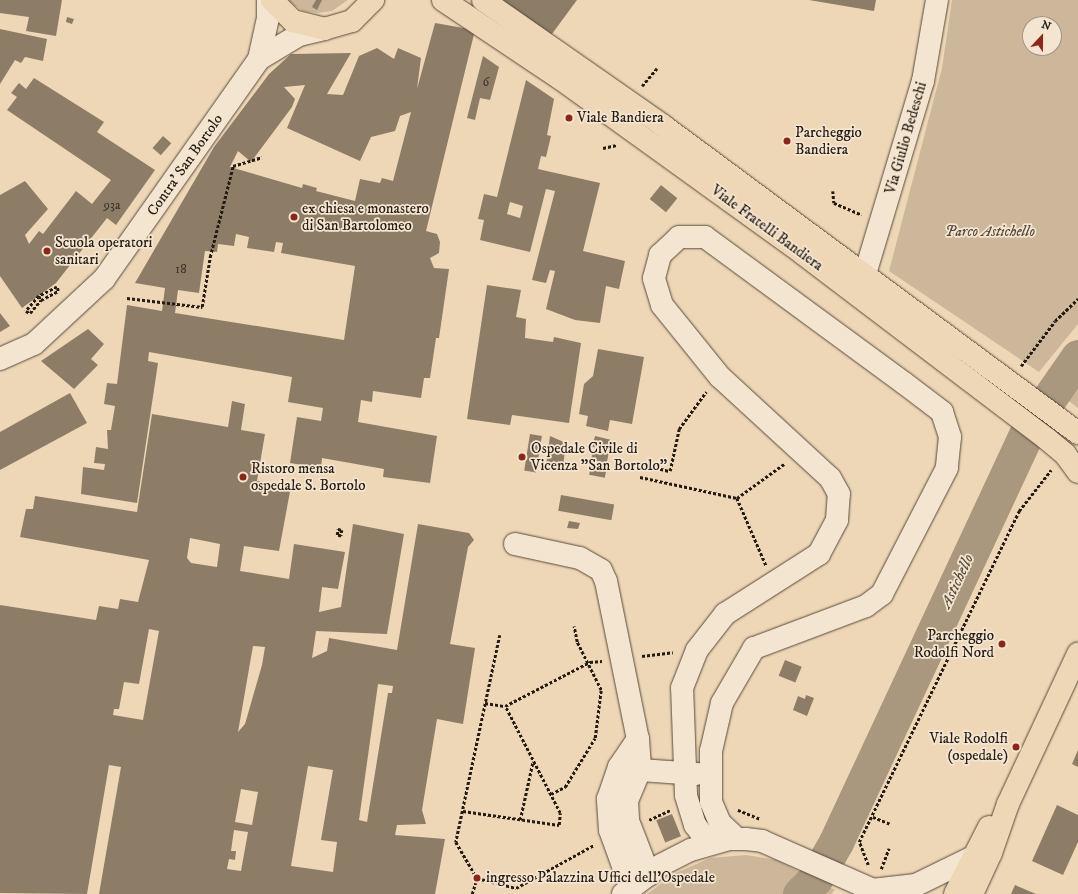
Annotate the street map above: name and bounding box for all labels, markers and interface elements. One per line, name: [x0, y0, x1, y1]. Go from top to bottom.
north arrow: [1022, 16, 1062, 56]
text: N: [1039, 18, 1053, 34]
house number: 6: [483, 74, 489, 90]
street label: Via Giulio Bedeschi: [881, 80, 931, 196]
place label: Viale Bandiera: [577, 109, 664, 127]
street label: Contra' San Bortolo: [143, 111, 227, 219]
marker: Viale Bandiera: [564, 113, 574, 123]
place label: Parcheggio Bandiera: [795, 123, 862, 158]
marker: Parcheggio Bandiera: [782, 136, 792, 146]
street label: Viale Fratelli Bandiera: [707, 181, 827, 275]
house number: 93a: [104, 197, 120, 213]
place label: ex chiesa e monastero di San Bartolomeo: [302, 199, 429, 234]
marker: ex chiesa e monastero di San Bartolomeo: [289, 212, 299, 222]
park label: Parco Astichello: [945, 223, 1035, 241]
place label: Scuola operatori sanitari: [55, 233, 152, 268]
marker: Scuola operatori sanitari: [42, 246, 52, 256]
house number: 18: [175, 261, 187, 277]
place label: Ospedale Civile di Vicenza "San Bortolo": [531, 439, 667, 474]
marker: Ospedale Civile di Vicenza "San Bortolo": [516, 451, 528, 463]
place label: Ristoro mensa ospedale S. Bortolo: [251, 459, 366, 494]
marker: Ristoro mensa ospedale S. Bortolo: [238, 472, 248, 482]
water label: Astichello: [936, 551, 978, 611]
place label: Parcheggio Rodolfi Nord: [914, 626, 994, 661]
marker: Parcheggio Rodolfi Nord: [997, 639, 1007, 649]
place label: Viale Rodolfi (ospedale): [930, 729, 1008, 764]
marker: Viale Rodolfi (ospedale): [1011, 742, 1021, 752]
place label: ingresso Palazzina Uffici dell'Ospedale: [486, 869, 715, 887]
marker: ingresso Palazzina Uffici dell'Ospedale: [471, 872, 483, 884]

